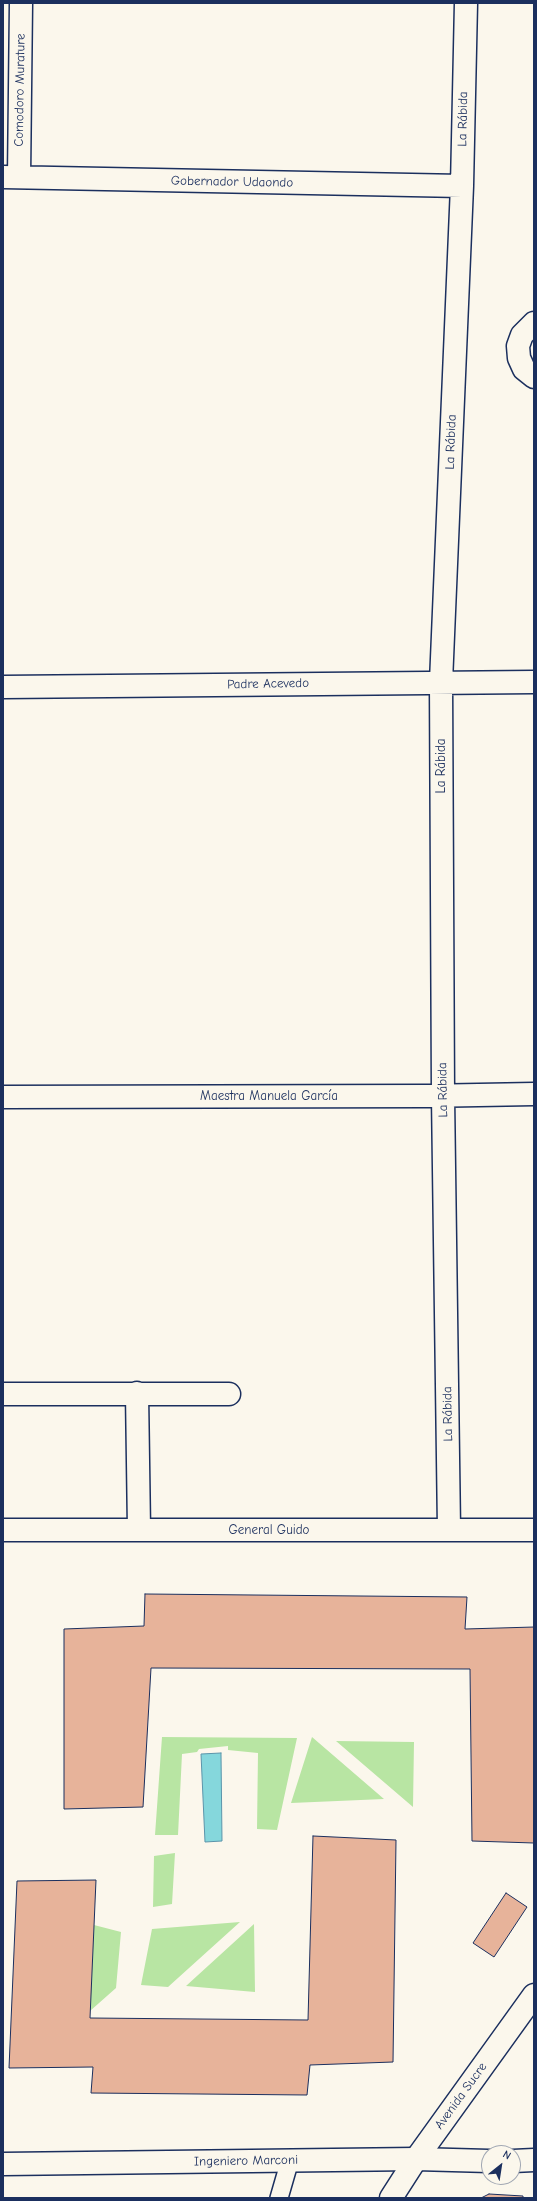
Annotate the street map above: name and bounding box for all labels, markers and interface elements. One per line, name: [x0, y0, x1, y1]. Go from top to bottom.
street label: Comodoro Murature: [11, 33, 29, 147]
street label: La Rábida: [455, 91, 471, 147]
street label: Gobernador Udaondo: [171, 173, 293, 191]
street label: La Rábida: [442, 414, 460, 470]
street label: Padre Acevedo: [227, 675, 309, 693]
street label: La Rábida: [433, 738, 449, 794]
street label: La Rábida: [435, 1062, 451, 1118]
street label: Maestra Manuela García: [200, 1088, 338, 1104]
street label: La Rábida: [440, 1386, 456, 1442]
street label: General Guido: [228, 1522, 310, 1538]
street label: Avenida Sucre: [432, 2060, 490, 2132]
north arrow: [481, 2145, 521, 2185]
text: N: [500, 2148, 513, 2162]
street label: Ingeniero Marconi: [194, 2152, 298, 2170]

